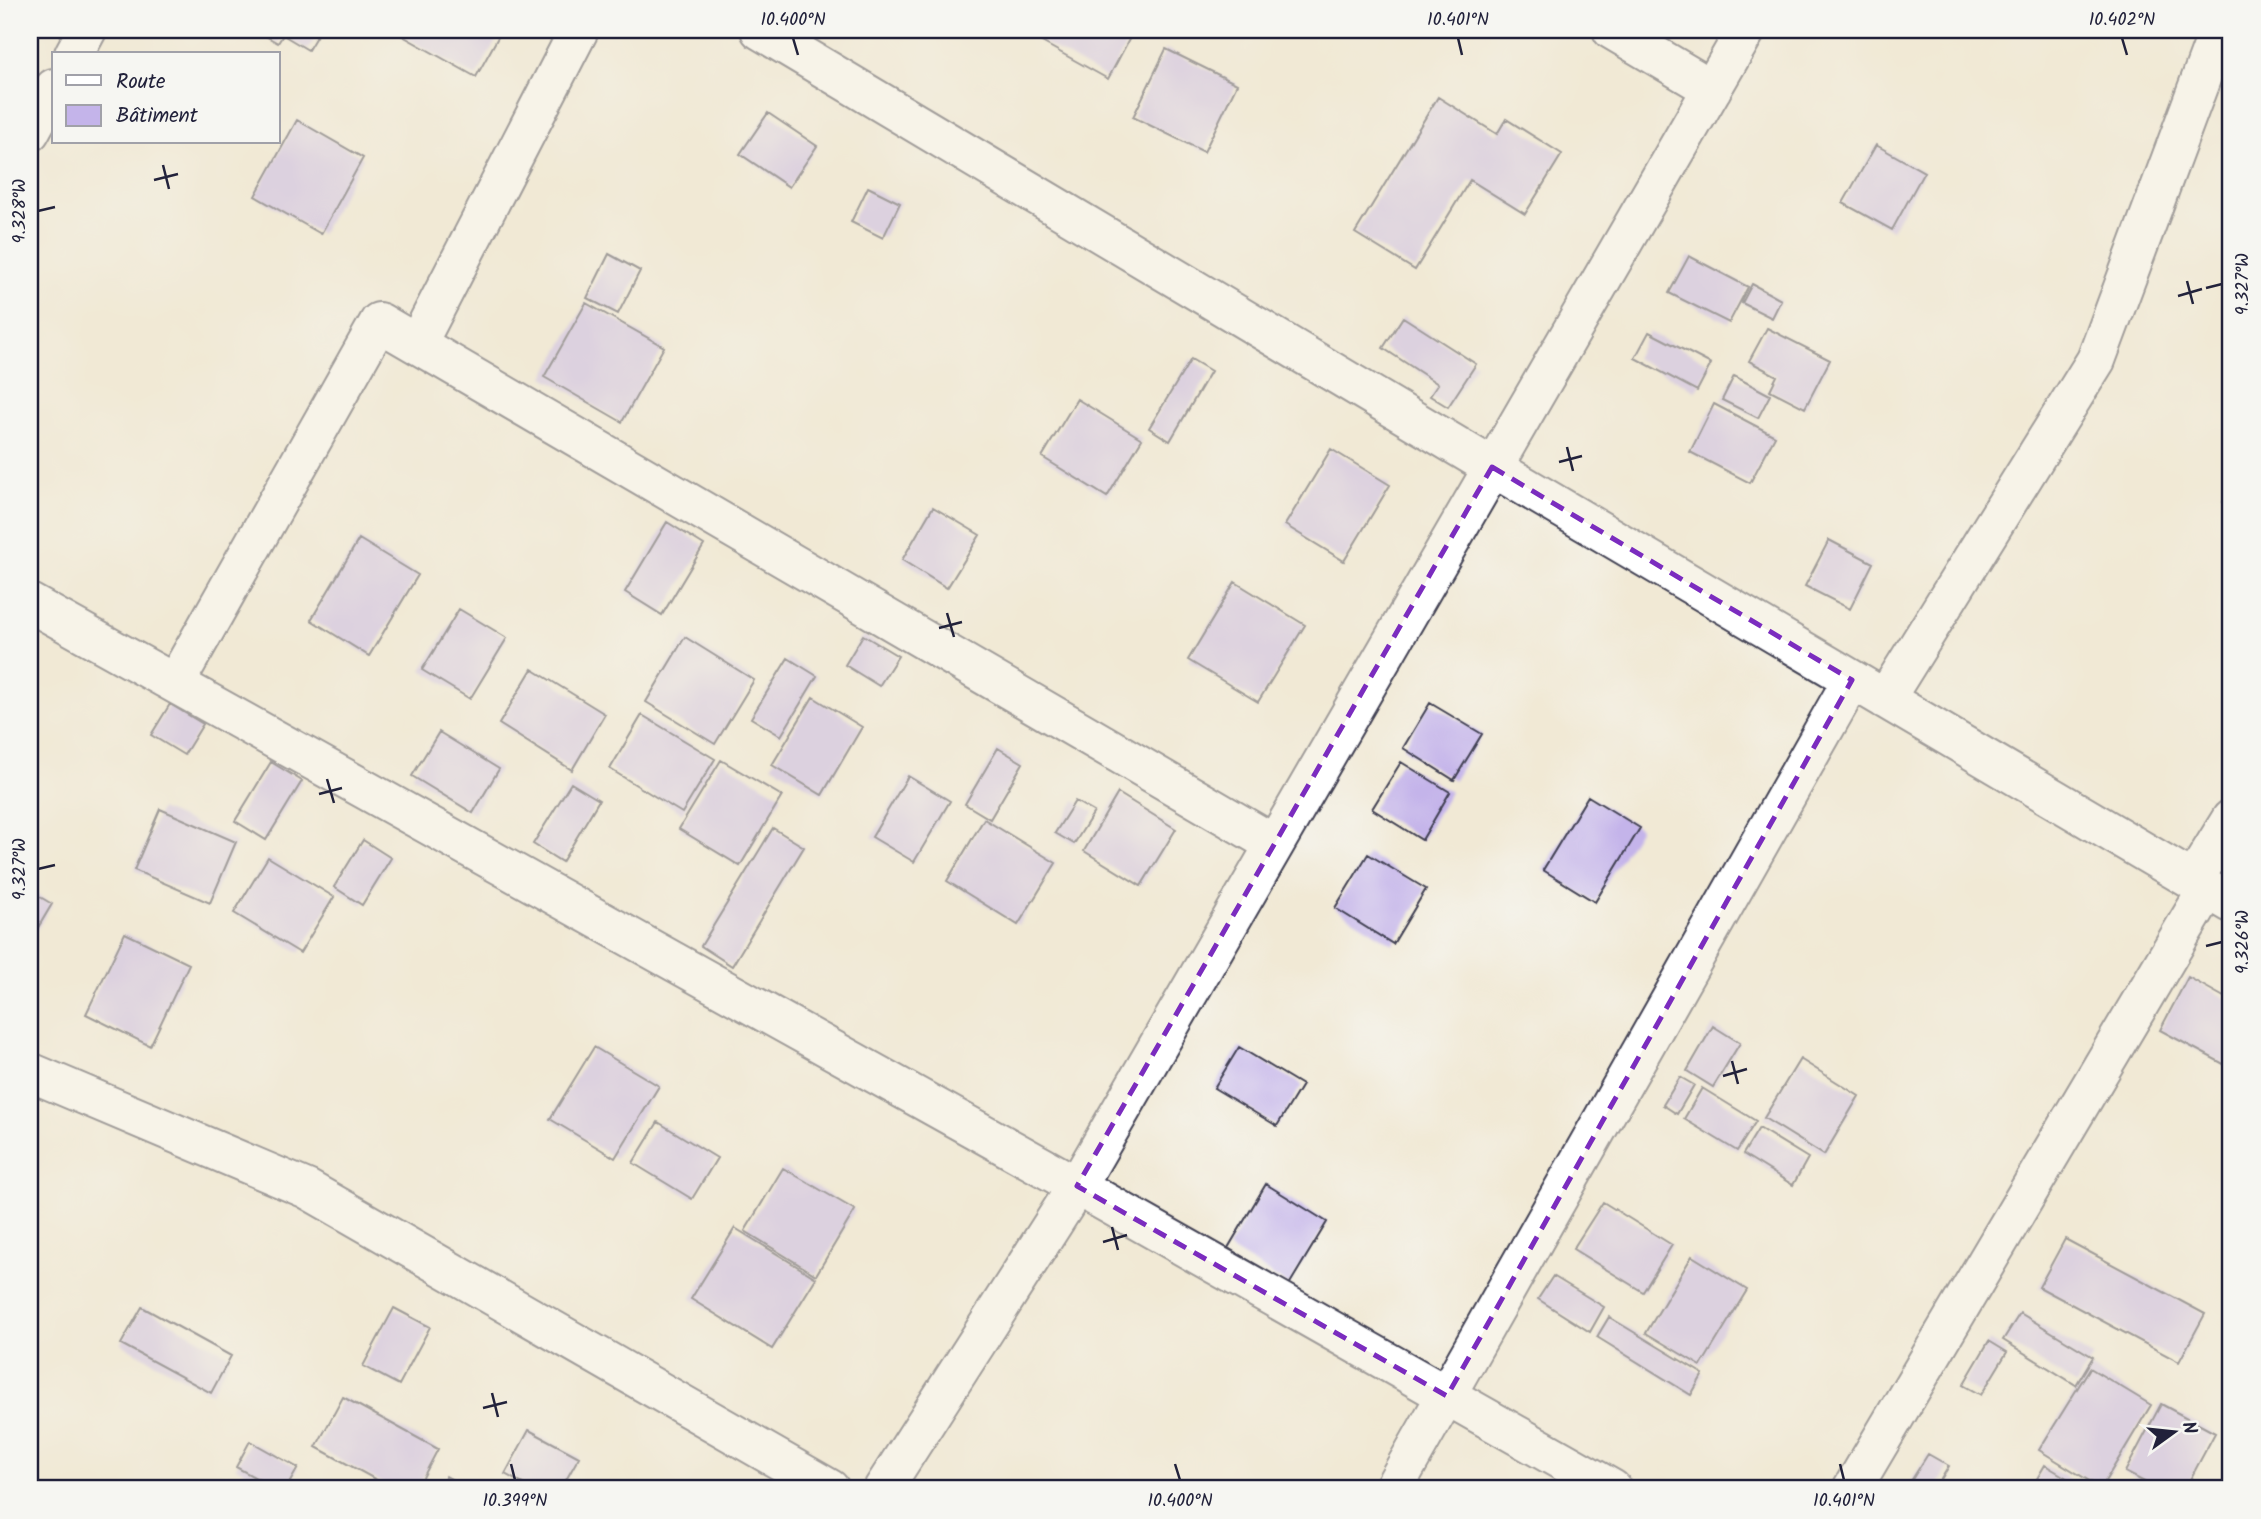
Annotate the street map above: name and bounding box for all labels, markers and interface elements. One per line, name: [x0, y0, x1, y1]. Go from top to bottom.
text: 10.400°N: [760, 6, 826, 35]
text: 10.401°N: [1427, 6, 1489, 35]
text: 10.402°N: [2089, 6, 2155, 35]
legend: [52, 52, 280, 144]
text: Route: [116, 66, 166, 99]
text: Bâtiment: [116, 100, 199, 133]
text: 9.328°W: [6, 179, 35, 243]
text: 9.327°W: [2229, 253, 2258, 315]
text: 9.327°W: [6, 838, 35, 900]
text: 9.326°W: [2229, 910, 2258, 974]
north arrow: [2138, 1396, 2208, 1466]
text: N: [2172, 1418, 2205, 1438]
text: 10.399°N: [482, 1487, 548, 1516]
text: 10.400°N: [1147, 1487, 1213, 1516]
text: 10.401°N: [1813, 1487, 1875, 1516]

